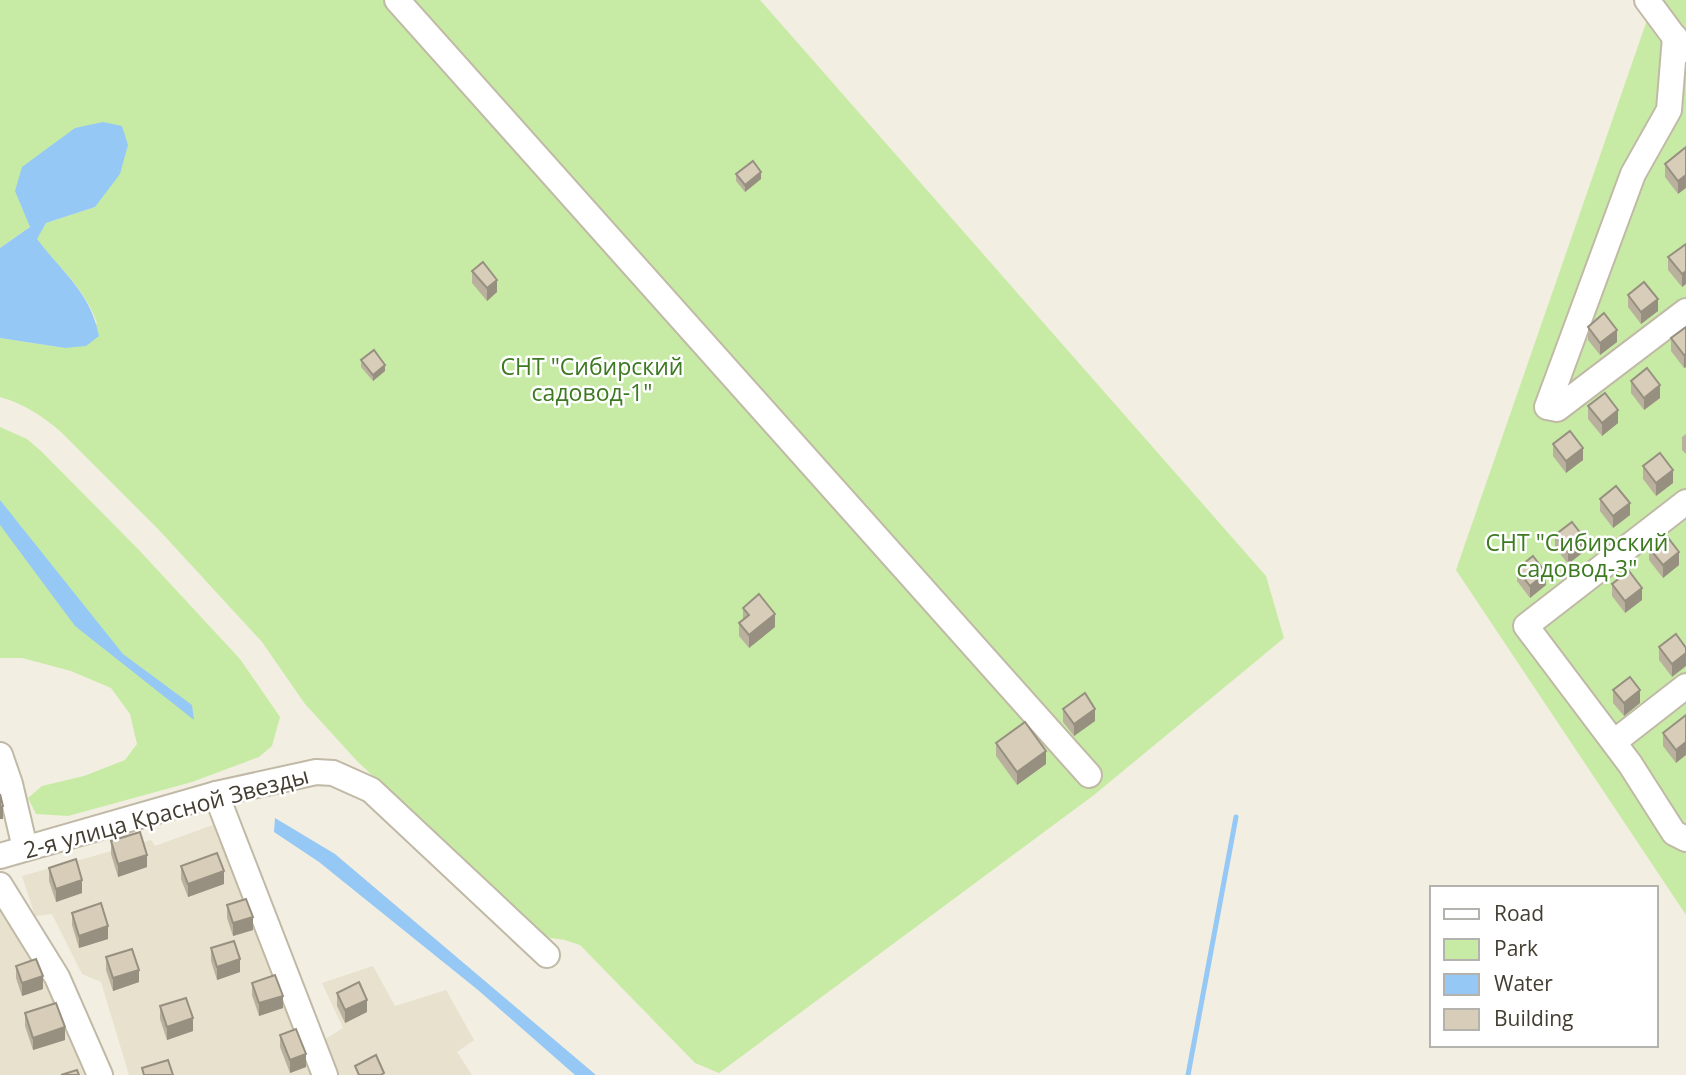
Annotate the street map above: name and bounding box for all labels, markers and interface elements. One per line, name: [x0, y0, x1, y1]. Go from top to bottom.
park label: СНТ "Сибирский садовод-1": [501, 350, 683, 408]
park label: СНТ "Сибирский садовод-3": [1486, 526, 1668, 584]
street label: 2-я улица Красной Звезды: [20, 758, 312, 866]
legend: [1430, 886, 1658, 1047]
text: Road: [1494, 899, 1544, 927]
text: Park: [1494, 934, 1538, 962]
text: Water: [1494, 969, 1553, 997]
text: Building: [1494, 1004, 1573, 1032]

